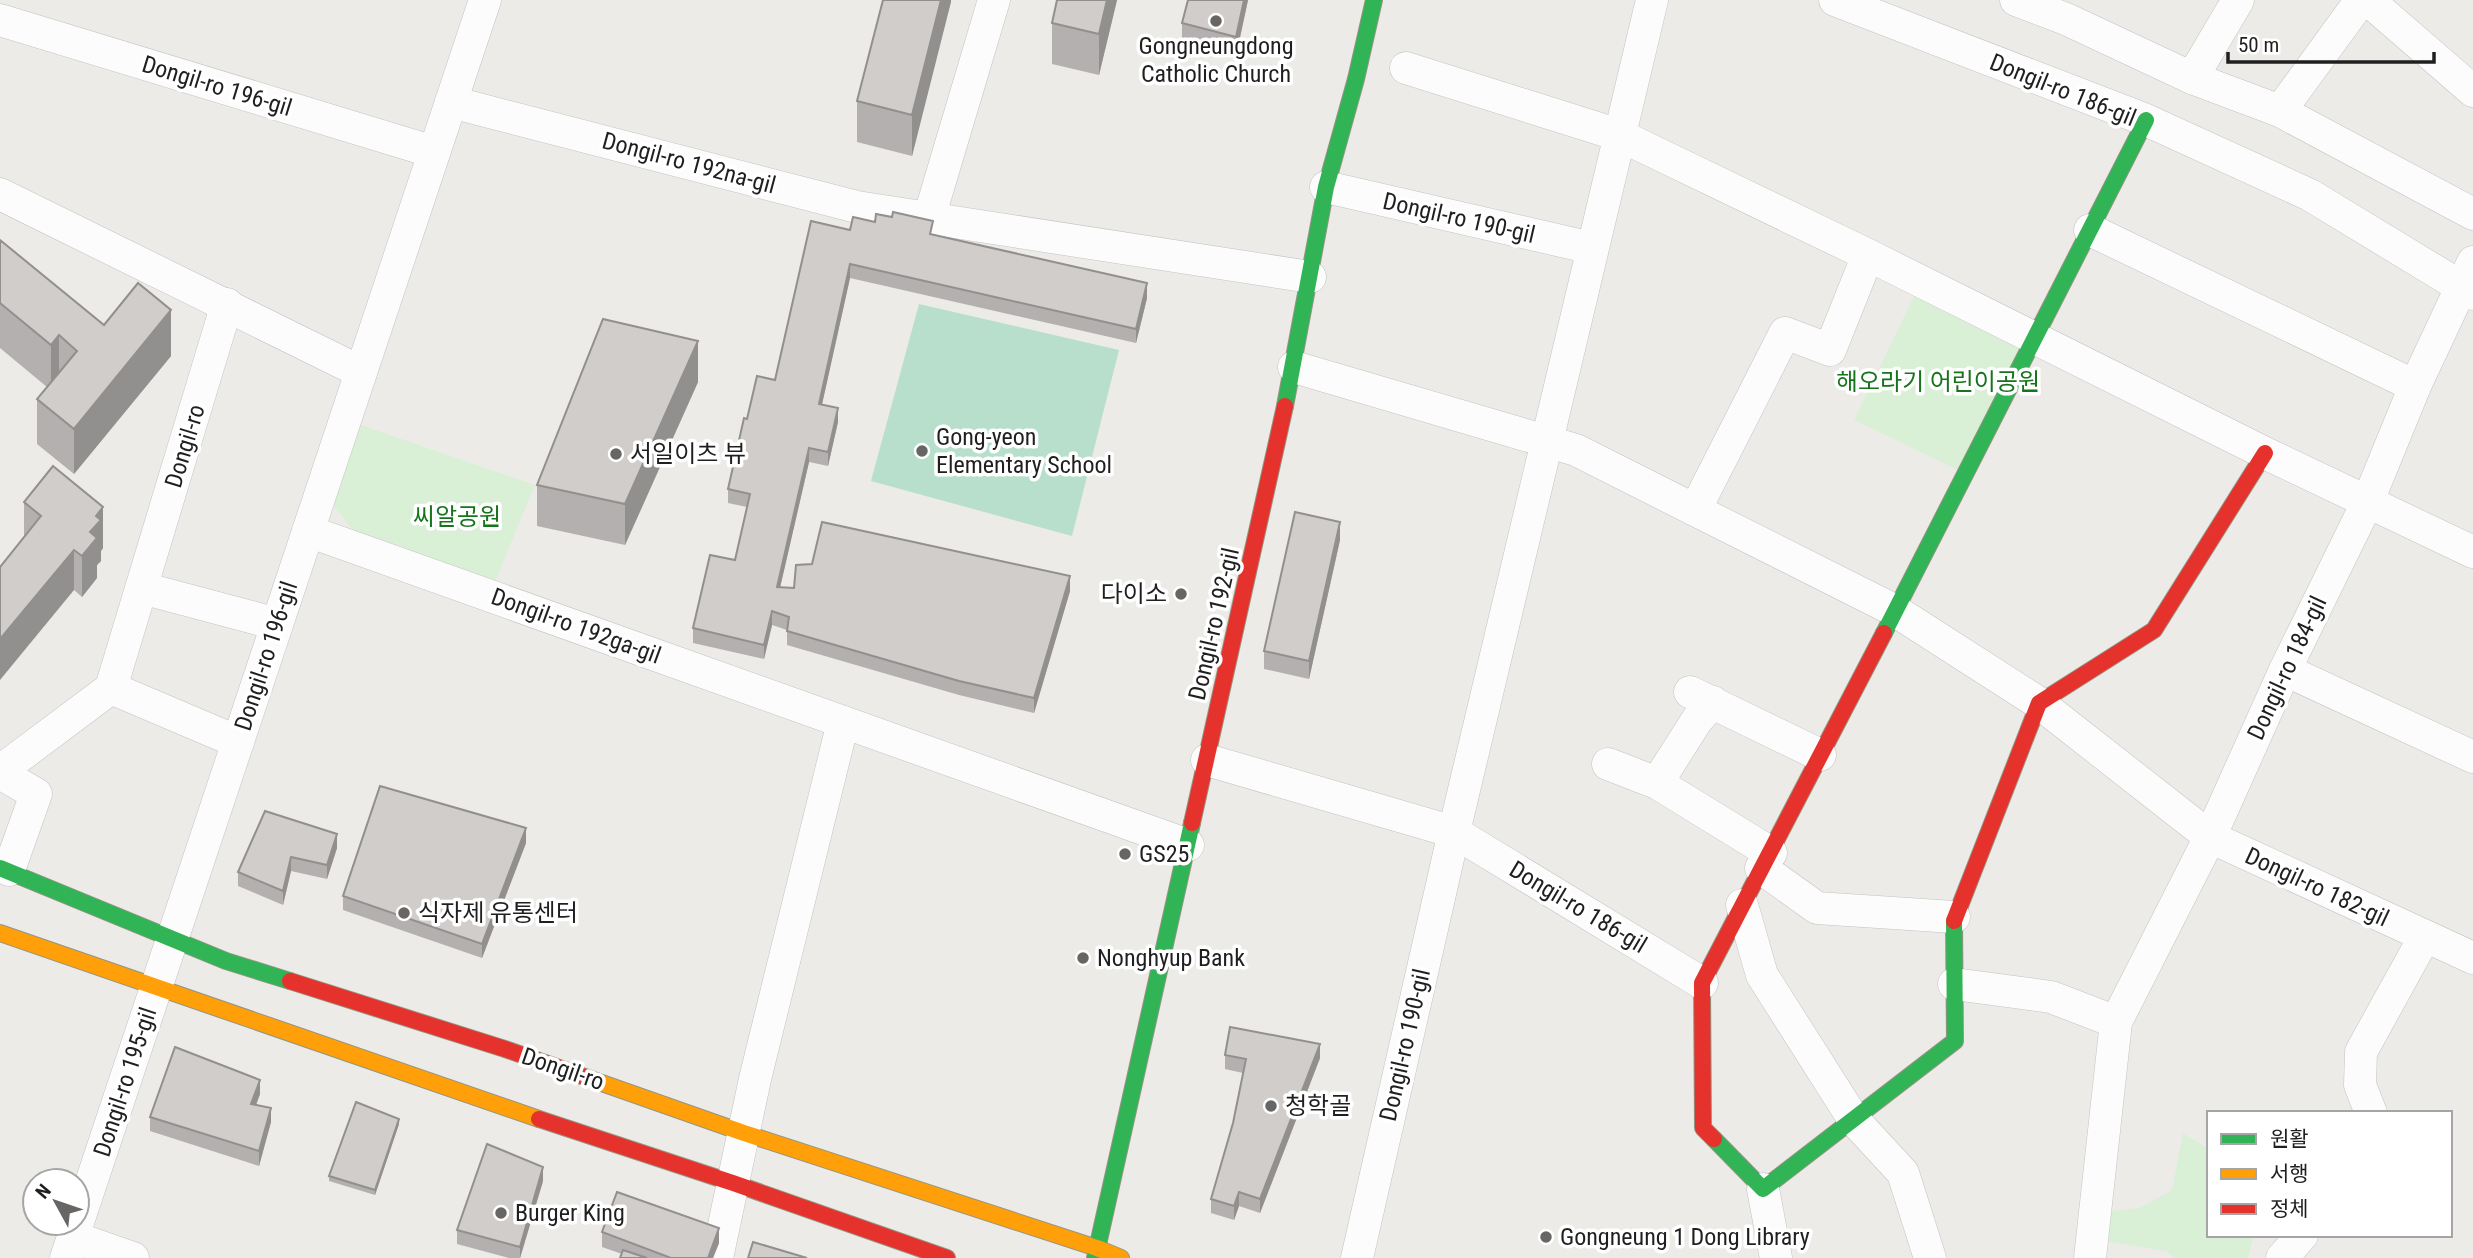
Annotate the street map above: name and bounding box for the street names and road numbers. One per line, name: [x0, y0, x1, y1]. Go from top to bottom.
street label: Dongil-ro 186-gil: [1986, 48, 2140, 132]
street label: Dongil-ro 196-gil: [139, 50, 295, 122]
street label: Dongil-ro 192na-gil: [599, 126, 779, 200]
street label: Dongil-ro 190-gil: [1380, 187, 1538, 249]
street label: Dongil-ro: [159, 401, 211, 491]
street label: Dongil-ro 192-gil: [1183, 545, 1245, 703]
street label: Dongil-ro 196-gil: [229, 578, 303, 734]
street label: Dongil-ro 192ga-gil: [487, 582, 665, 670]
street label: Dongil-ro 184-gil: [2242, 592, 2332, 744]
street label: Dongil-ro 182-gil: [2241, 842, 2393, 932]
street label: Dongil-ro 186-gil: [1504, 855, 1652, 959]
street label: Dongil-ro 190-gil: [1374, 966, 1436, 1124]
street label: Dongil-ro 195-gil: [88, 1004, 162, 1160]
street label: Dongil-ro: [518, 1042, 608, 1096]

